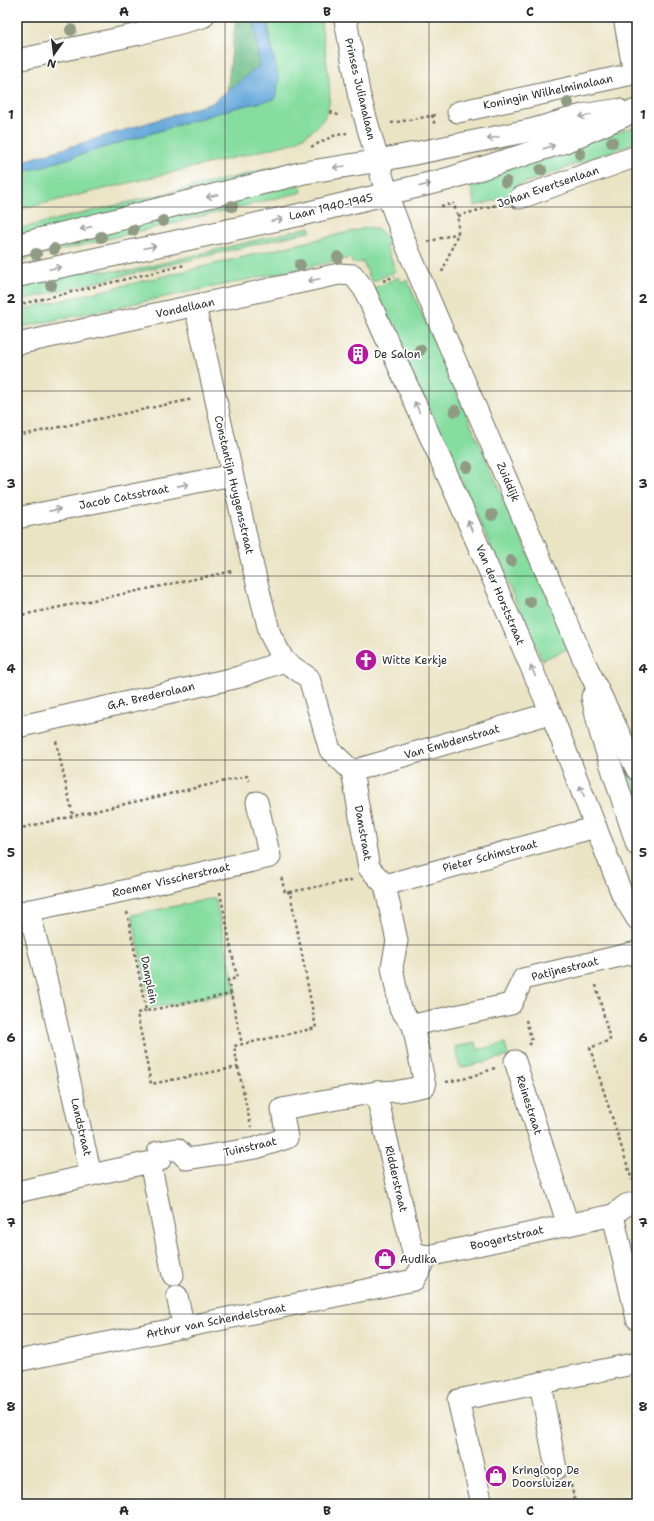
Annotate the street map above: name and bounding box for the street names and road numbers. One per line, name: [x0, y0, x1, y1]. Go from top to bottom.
street label: Prinses Julianalaan: [341, 36, 379, 142]
street label: Koningin Wilhelminalaan: [482, 71, 614, 113]
street label: Johan Evertsenlaan: [495, 162, 601, 211]
street label: Laan 1940-1945: [287, 190, 375, 224]
street label: Vondellaan: [154, 294, 216, 322]
street label: Constantijn Huygensstraat: [211, 414, 257, 556]
street label: Zuiddijk: [493, 460, 523, 504]
street label: Jacob Catsstraat: [78, 481, 170, 513]
street label: Van der Horststraat: [472, 543, 528, 648]
street label: G.A. Brederolaan: [106, 679, 197, 713]
street label: Van Embdenstraat: [402, 721, 502, 763]
street label: Damstraat: [351, 804, 375, 862]
street label: Pieter Schimstraat: [441, 836, 539, 876]
street label: Roemer Visscherstraat: [110, 859, 232, 901]
street label: Patijnestraat: [530, 953, 600, 985]
street label: Damplein: [137, 955, 161, 1005]
street label: Reinestraat: [512, 1073, 546, 1137]
street label: Landstraat: [67, 1097, 95, 1158]
street label: Tuinstraat: [222, 1134, 278, 1160]
street label: Ridderstraat: [381, 1144, 411, 1214]
street label: Boogertstraat: [469, 1222, 545, 1254]
street label: Arthur van Schendelstraat: [145, 1300, 287, 1342]

